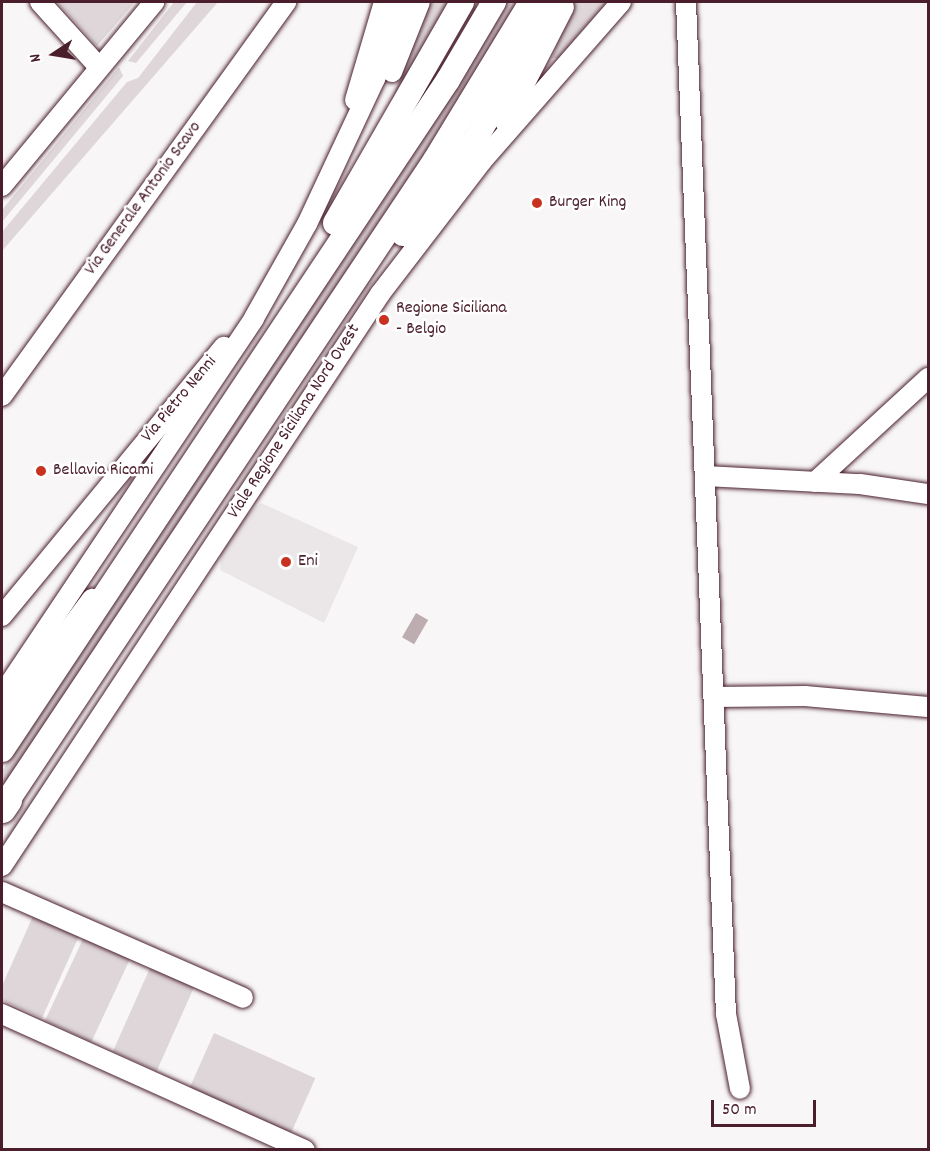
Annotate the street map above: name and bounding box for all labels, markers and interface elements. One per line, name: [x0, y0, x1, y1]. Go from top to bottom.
north arrow: [24, 24, 84, 84]
text: N: [24, 52, 48, 64]
street label: Via Generale Antonio Scavo: [81, 118, 207, 280]
place label: Burger King: [549, 192, 626, 214]
marker: Burger King: [530, 196, 544, 210]
place label: Regione Siciliana - Belgio: [396, 299, 507, 342]
marker: Regione Siciliana - Belgio: [377, 313, 391, 327]
street label: Viale Regione Siciliana Nord Ovest: [224, 321, 366, 523]
street label: Via Pietro Nenni: [138, 352, 222, 448]
place label: Bellavia Ricami: [53, 460, 153, 482]
marker: Bellavia Ricami: [34, 464, 48, 478]
place label: Eni: [298, 551, 318, 573]
marker: Eni: [279, 555, 293, 569]
scale bar: [714, 1088, 819, 1126]
text: 50 m: [722, 1098, 757, 1123]

